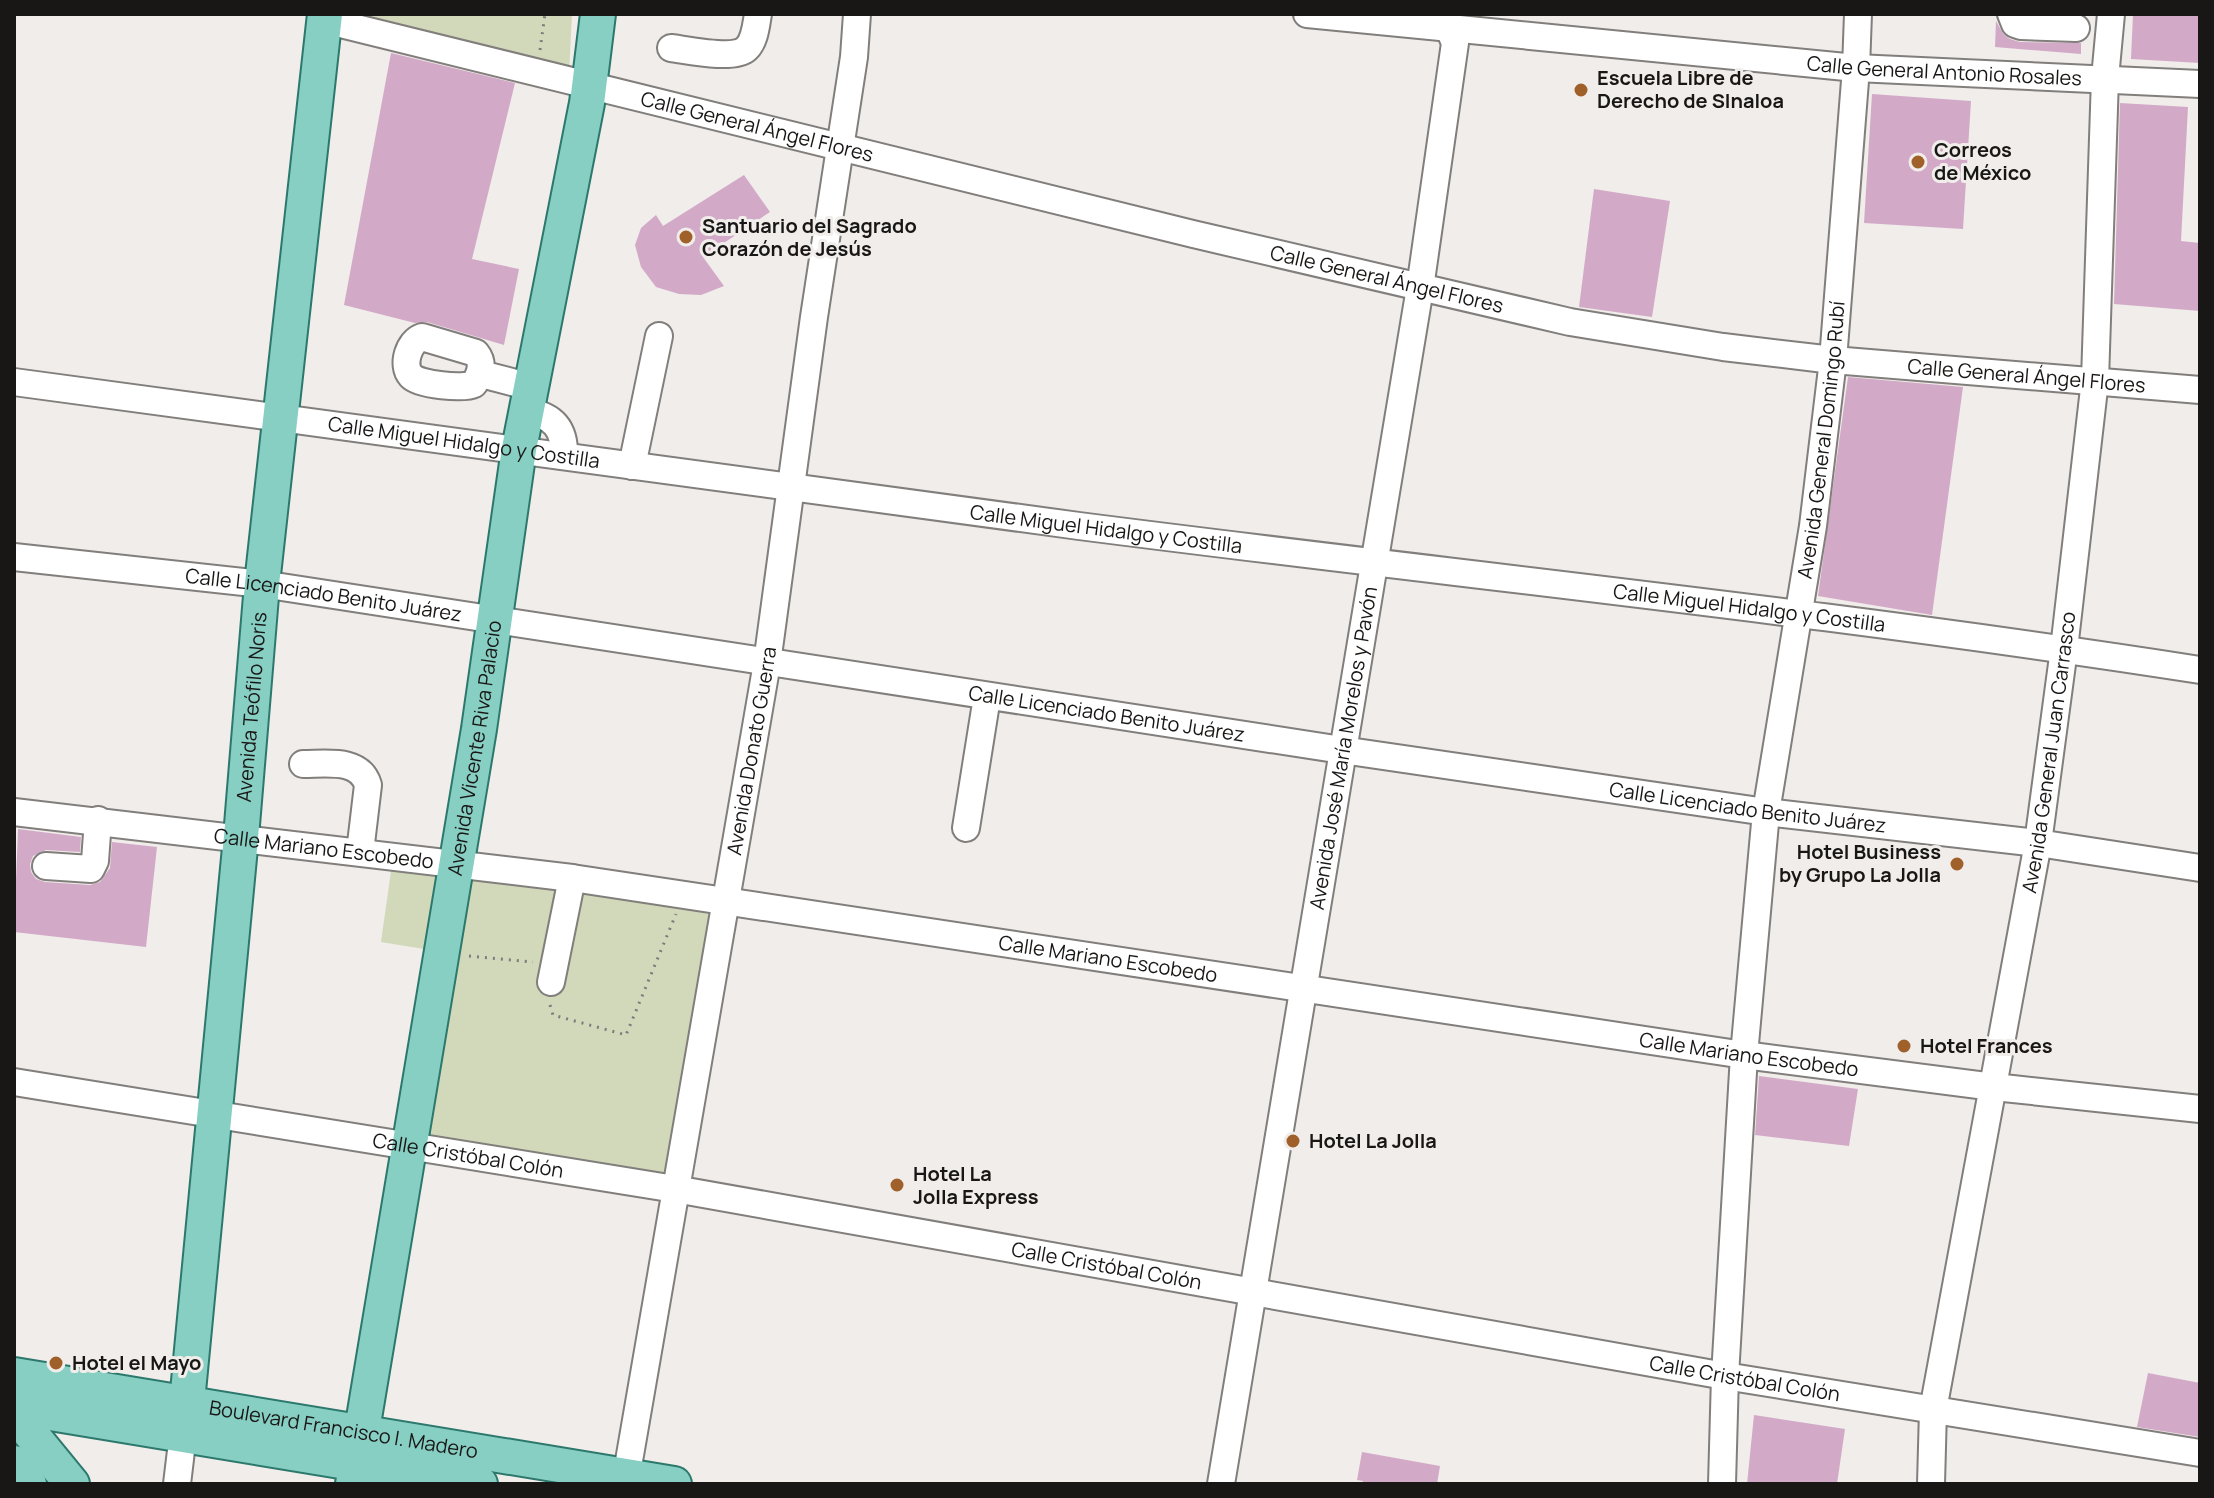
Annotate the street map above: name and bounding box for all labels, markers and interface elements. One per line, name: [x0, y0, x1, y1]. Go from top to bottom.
street label: Calle General Antonio Rosales: [1806, 49, 2082, 91]
place label: Escuela Libre de Derecho de SInaloa: [1597, 64, 1784, 114]
marker: Escuela Libre de Derecho de SInaloa: [1572, 81, 1590, 99]
street label: Calle General Ángel Flores: [638, 85, 876, 168]
place label: Correos de México: [1934, 136, 2031, 186]
marker: Correos de México: [1909, 153, 1927, 171]
place label: Santuario del Sagrado Corazón de Jesús: [702, 212, 917, 262]
marker: Santuario del Sagrado Corazón de Jesús: [677, 228, 695, 246]
street label: Calle General Ángel Flores: [1268, 238, 1506, 319]
street label: Avenida General Domingo Rubí: [1791, 300, 1851, 581]
street label: Calle General Ángel Flores: [1906, 352, 2147, 398]
street label: Calle Miguel Hidalgo y Costilla: [326, 410, 602, 474]
street label: Calle Miguel Hidalgo y Costilla: [968, 498, 1244, 559]
street label: Calle Licenciado Benito Juárez: [184, 562, 464, 628]
street label: Calle Miguel Hidalgo y Costilla: [1612, 577, 1887, 638]
street label: Avenida José María Morelos y Pavón: [1303, 584, 1383, 912]
street label: Avenida General Juan Carrasco: [2015, 610, 2081, 895]
street label: Avenida Teófilo Noris: [230, 611, 273, 803]
street label: Avenida Vicente Riva Palacio: [441, 618, 507, 878]
street label: Avenida Donato Guerra: [720, 645, 782, 857]
street label: Calle Licenciado Benito Juárez: [967, 679, 1247, 748]
street label: Calle Licenciado Benito Juárez: [1608, 775, 1888, 839]
street label: Calle Mariano Escobedo: [213, 822, 435, 875]
place label: Hotel Business by Grupo La Jolla: [1779, 838, 1941, 888]
marker: Hotel Business by Grupo La Jolla: [1948, 855, 1966, 873]
street label: Calle Mariano Escobedo: [997, 929, 1219, 988]
street label: Calle Mariano Escobedo: [1638, 1025, 1860, 1083]
place label: Hotel Frances: [1920, 1032, 2053, 1059]
marker: Hotel Frances: [1895, 1037, 1913, 1055]
street label: Calle Cristóbal Colón: [371, 1126, 566, 1184]
place label: Hotel La Jolla: [1309, 1127, 1437, 1154]
marker: Hotel La Jolla: [1284, 1132, 1302, 1150]
place label: Hotel La Jolla Express: [913, 1160, 1039, 1210]
marker: Hotel La Jolla Express: [888, 1176, 906, 1194]
street label: Calle Cristóbal Colón: [1009, 1235, 1204, 1296]
place label: Hotel el Mayo: [72, 1349, 201, 1376]
street label: Calle Cristóbal Colón: [1647, 1349, 1842, 1407]
marker: Hotel el Mayo: [47, 1354, 65, 1372]
street label: Boulevard Francisco I. Madero: [207, 1393, 480, 1464]

